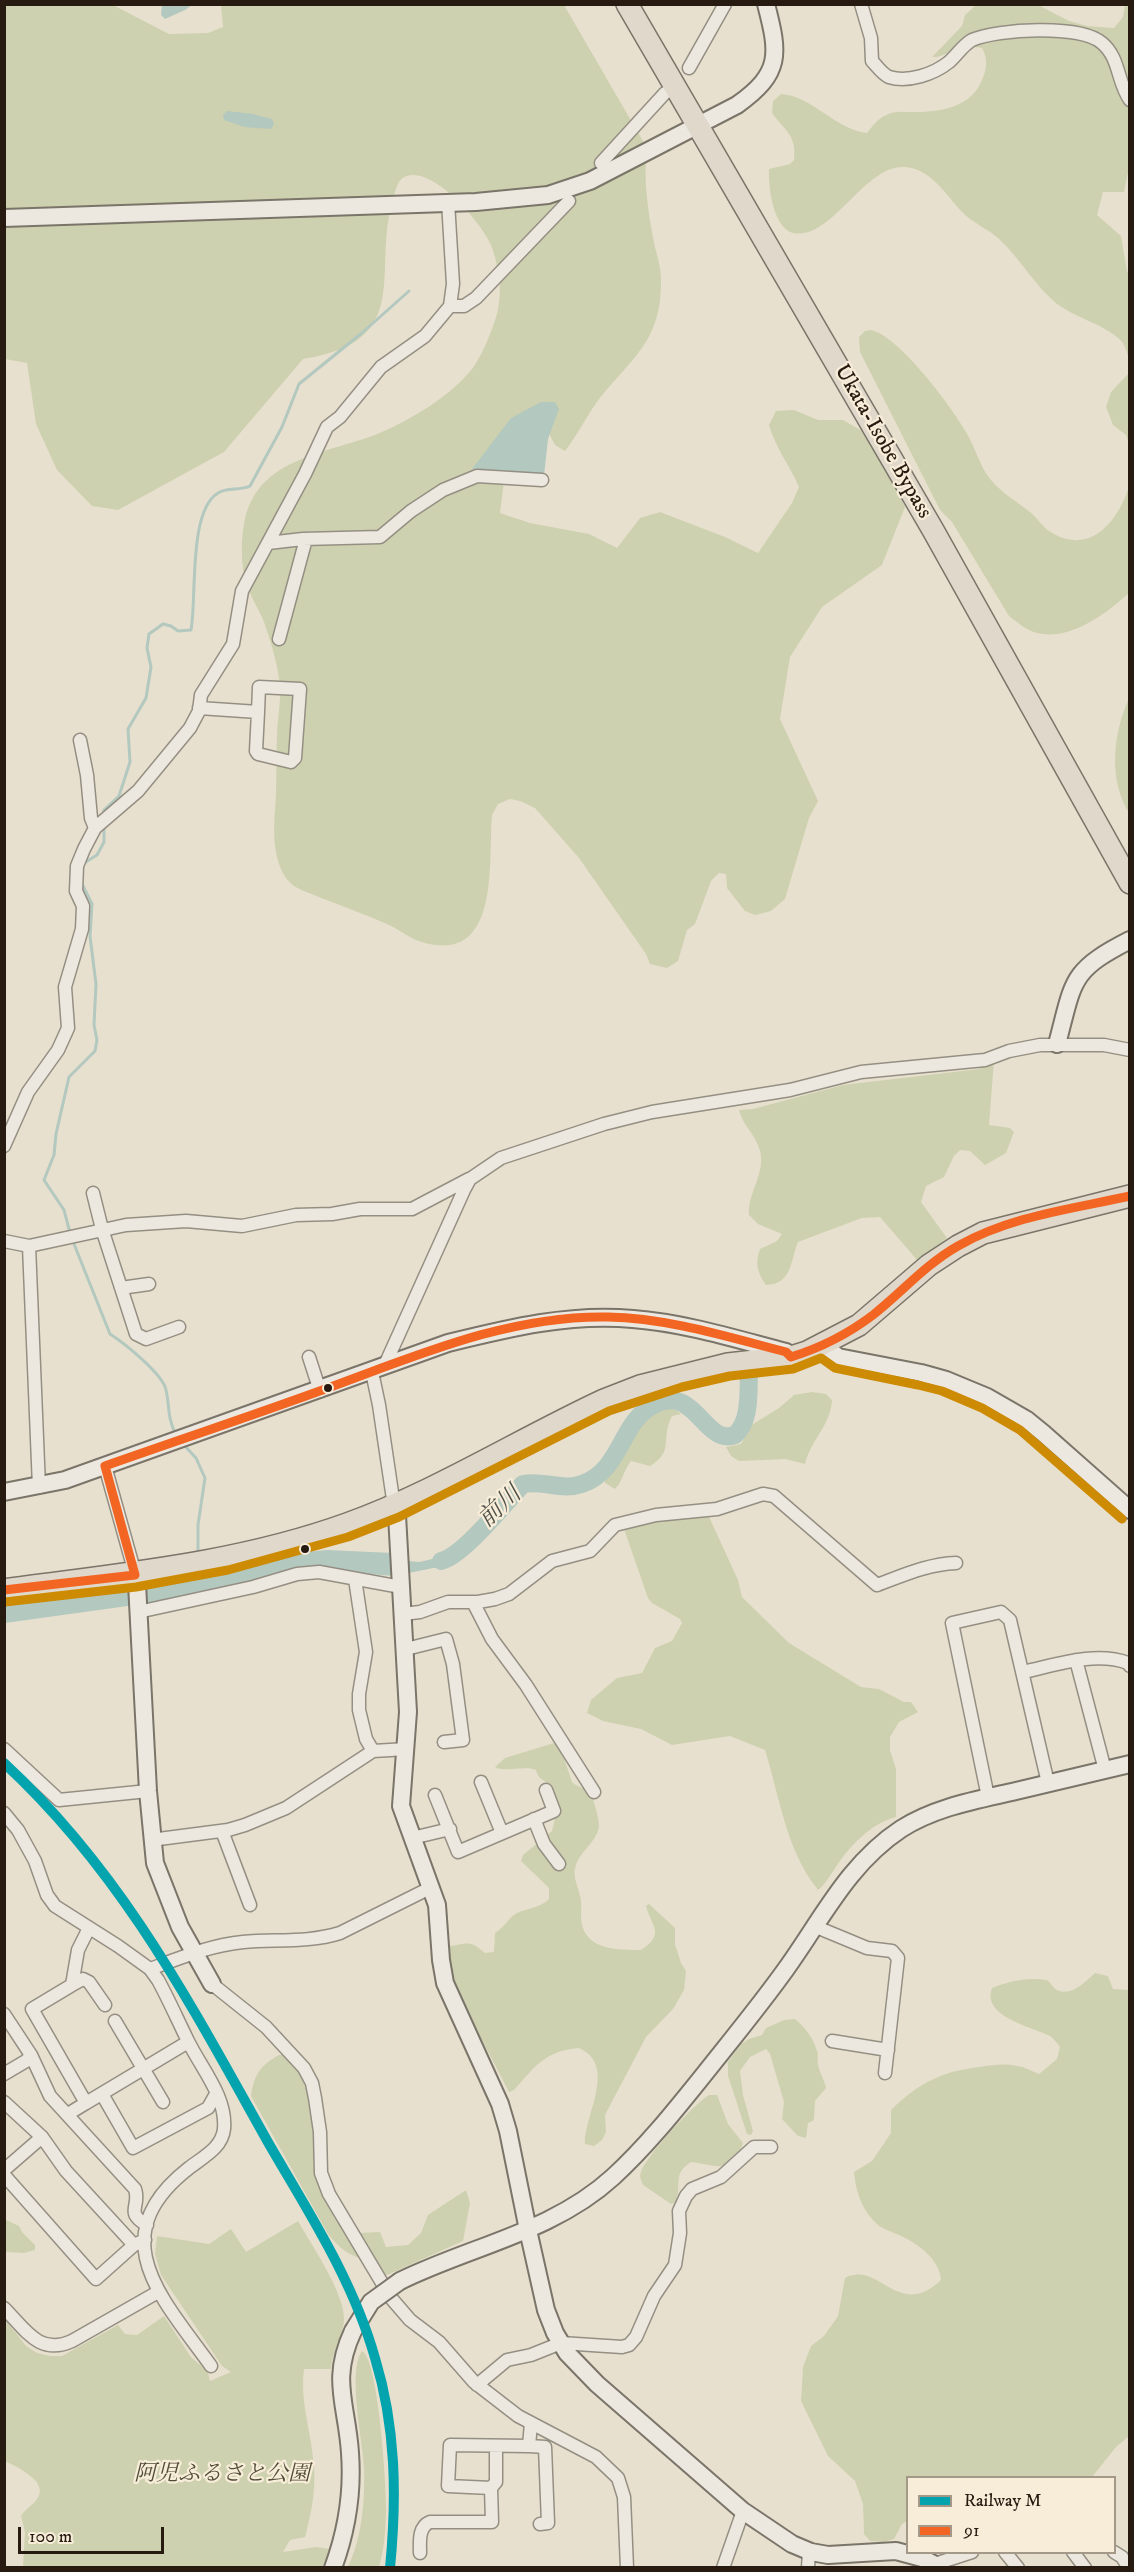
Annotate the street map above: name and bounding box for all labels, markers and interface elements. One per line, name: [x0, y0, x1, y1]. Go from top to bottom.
street label: Ukata-Isobe Bypass: [827, 360, 937, 524]
unlabelled marker: [322, 1382, 334, 1394]
water label: 前川: [474, 1481, 528, 1535]
unlabelled marker: [299, 1543, 311, 1555]
park label: 阿児ふるさと公園: [134, 2462, 310, 2488]
legend: [906, 2476, 1116, 2554]
text: Railway M: [964, 2490, 1041, 2512]
scale bar: [21, 2515, 166, 2553]
text: 91: [964, 2520, 980, 2542]
text: 100 m: [29, 2526, 72, 2548]

